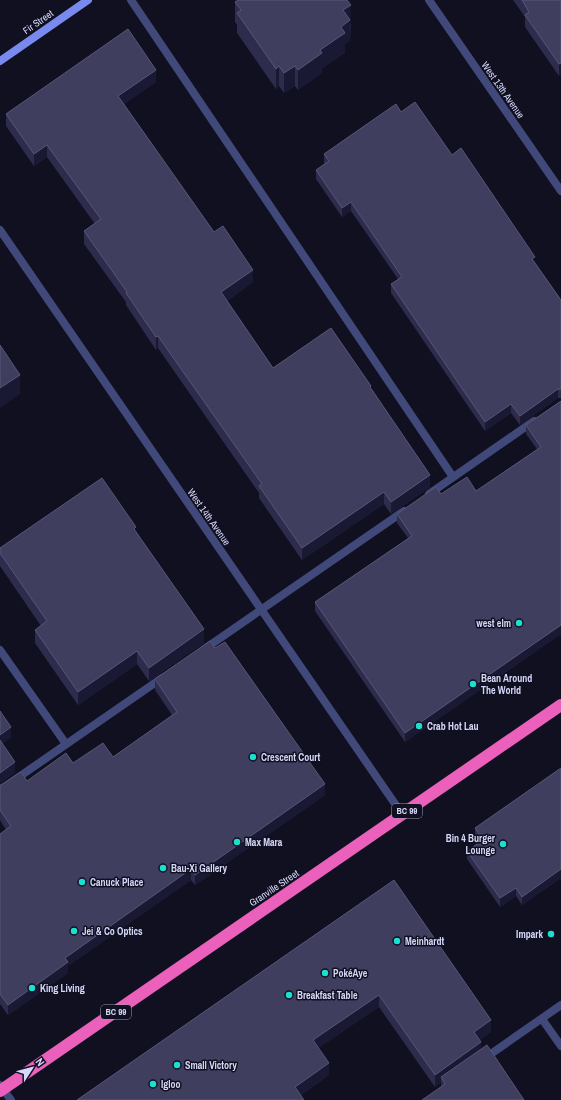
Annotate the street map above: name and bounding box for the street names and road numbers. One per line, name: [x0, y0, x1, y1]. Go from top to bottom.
street label: Fir Street: [20, 6, 56, 37]
street label: West 13th Avenue: [479, 59, 528, 121]
street label: West 14th Avenue: [185, 486, 234, 548]
road number: BC 99: [392, 804, 422, 818]
street label: Granville Street: [247, 866, 302, 909]
road number: BC 99: [101, 1005, 131, 1019]

